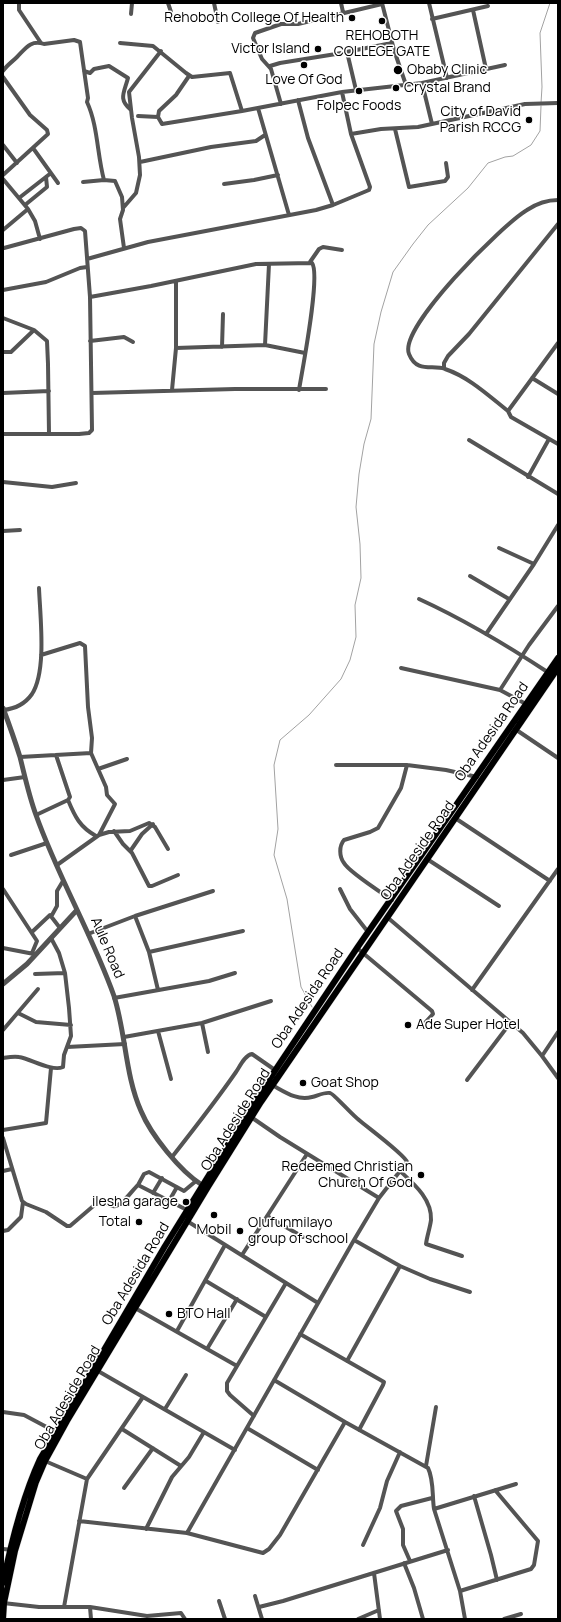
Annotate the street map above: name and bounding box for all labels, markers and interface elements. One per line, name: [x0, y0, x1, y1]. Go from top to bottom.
place label: Rehoboth College Of Health: [164, 10, 344, 26]
marker: Rehoboth College Of Health: [347, 13, 357, 23]
marker: REHOBOTH COLLEGE GATE: [377, 16, 387, 26]
place label: REHOBOTH COLLEGE GATE: [334, 28, 430, 60]
place label: Victor Island: [231, 41, 310, 57]
marker: Victor Island: [313, 44, 323, 54]
marker: Love Of God: [299, 60, 309, 70]
place label: Obaby Clinic: [407, 62, 487, 78]
marker: Obaby Clinic: [392, 64, 404, 76]
place label: Love Of God: [265, 72, 343, 88]
place label: Crystal Brand: [404, 80, 491, 96]
marker: Crystal Brand: [391, 83, 401, 93]
marker: Folpec Foods: [354, 86, 364, 96]
place label: Folpec Foods: [317, 98, 401, 114]
place label: City of David Parish RCCG: [440, 104, 521, 136]
marker: City of David Parish RCCG: [524, 115, 534, 125]
street label: Oba Adesida Road: [452, 679, 532, 785]
street label: Oba Adeside Road: [377, 798, 459, 904]
street label: Aule Road: [87, 915, 127, 981]
street label: Oba Adesida Road: [268, 946, 348, 1052]
place label: Ade Super Hotel: [416, 1017, 520, 1033]
marker: Ade Super Hotel: [403, 1020, 413, 1030]
street label: Oba Adeside Road: [198, 1066, 274, 1174]
place label: Goat Shop: [311, 1075, 379, 1091]
marker: Goat Shop: [298, 1078, 308, 1088]
place label: Redeemed Christian Church Of God: [281, 1159, 413, 1192]
marker: Redeemed Christian Church Of God: [416, 1170, 426, 1180]
place label: ilesha garage: [92, 1194, 178, 1210]
marker: ilesha garage: [181, 1197, 191, 1207]
marker: Mobil: [209, 1210, 219, 1220]
place label: Total: [99, 1214, 131, 1230]
place label: Olufunmilayo group of school: [248, 1215, 348, 1248]
marker: Total: [134, 1217, 144, 1227]
street label: Oba Adesida Road: [99, 1220, 173, 1328]
place label: Mobil: [197, 1222, 231, 1238]
marker: Olufunmilayo group of school: [235, 1226, 245, 1236]
place label: BTO Hall: [177, 1306, 230, 1322]
marker: BTO Hall: [164, 1309, 174, 1319]
street label: Oba Adeside Road: [31, 1343, 105, 1453]

